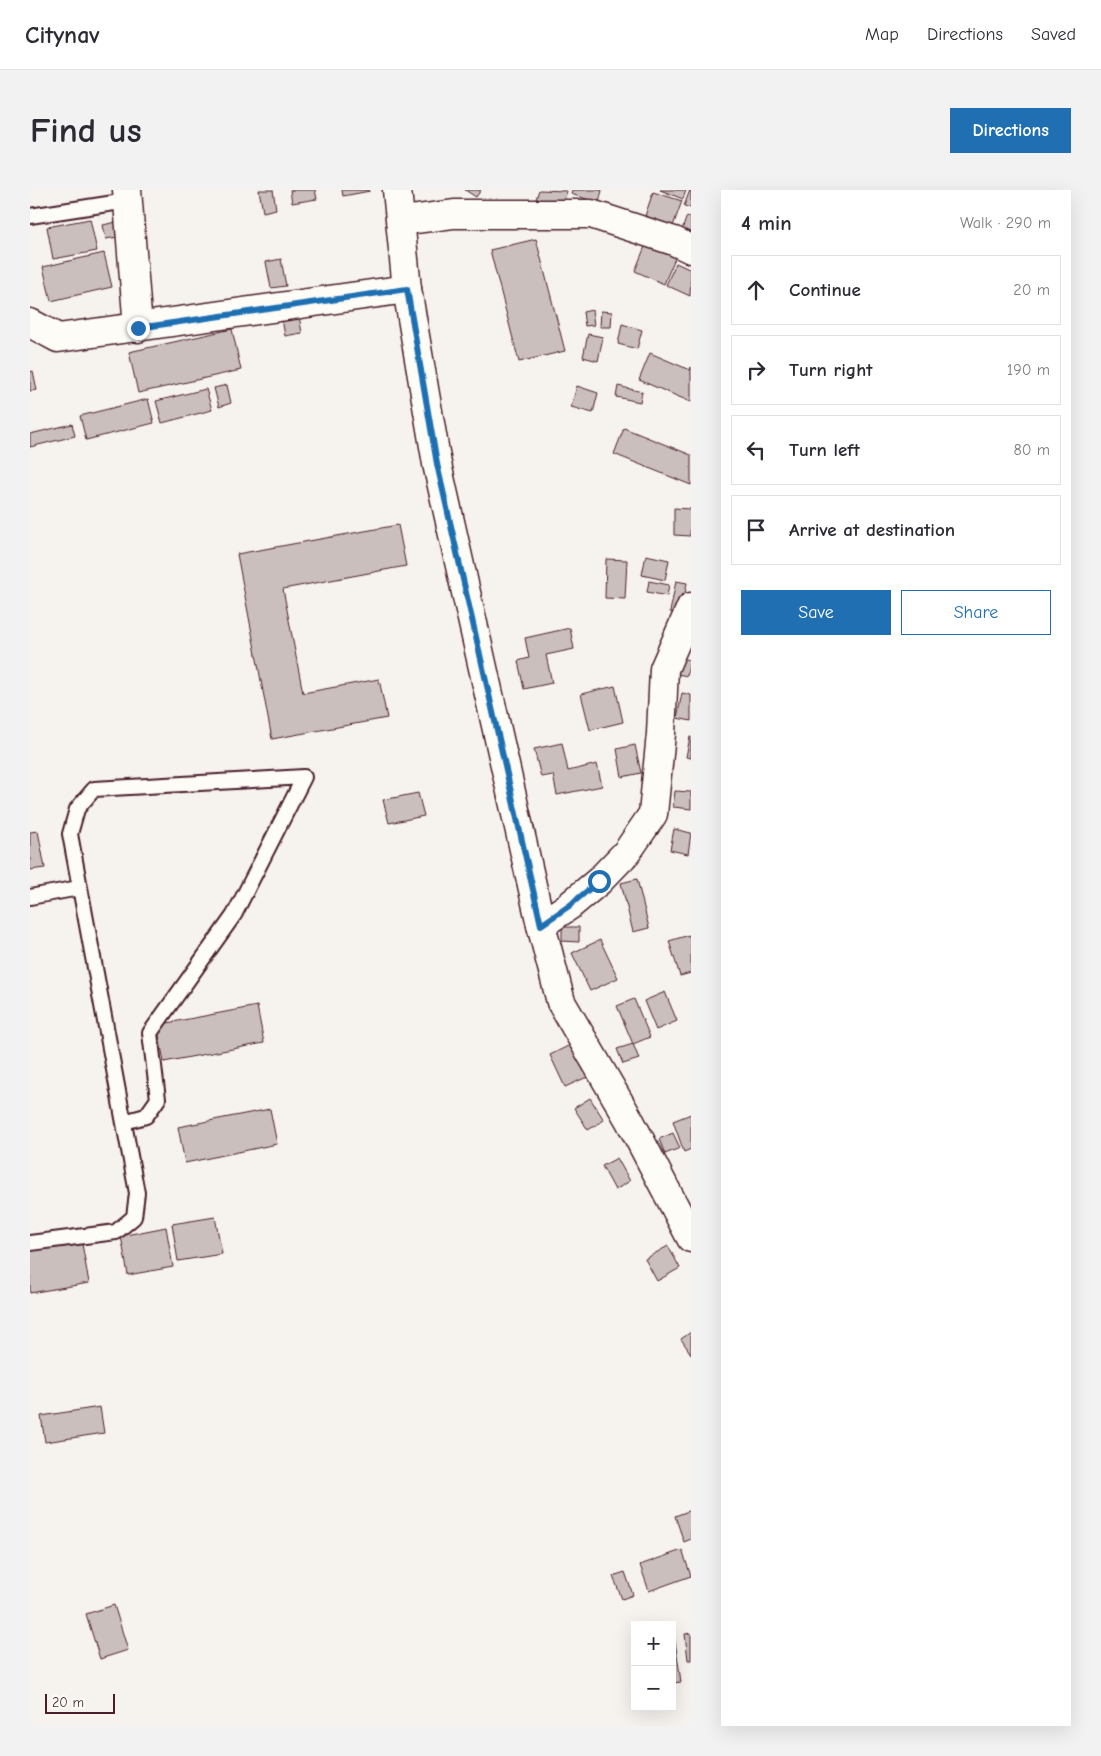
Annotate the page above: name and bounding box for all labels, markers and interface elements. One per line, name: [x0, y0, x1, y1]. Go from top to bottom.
text: Citynav: [25, 21, 100, 49]
text: Map: [865, 24, 899, 45]
text: Directions: [927, 24, 1003, 45]
text: Saved: [1031, 24, 1076, 45]
button: Directions: [950, 108, 1071, 153]
text: Find us: [30, 110, 142, 151]
text: 4 min: [741, 211, 792, 235]
text: Walk · 290 m: [960, 214, 1051, 232]
icon: ahead: [742, 276, 770, 304]
text: Continue: [789, 279, 861, 301]
text: 20 m: [1013, 281, 1050, 299]
route end: [127, 317, 150, 340]
icon: right: [742, 356, 770, 384]
text: Turn right: [789, 359, 873, 381]
text: 190 m: [1007, 361, 1050, 379]
icon: left: [742, 436, 770, 464]
text: Turn left: [789, 439, 860, 461]
text: 80 m: [1013, 441, 1050, 459]
icon: arrive: [742, 516, 770, 544]
text: Arrive at destination: [789, 519, 955, 541]
button: Save: [741, 590, 891, 635]
button: Share: [901, 590, 1051, 635]
route start: [588, 870, 611, 893]
map controls: [631, 1621, 676, 1711]
button: +: [631, 1621, 676, 1666]
button: −: [631, 1666, 676, 1711]
scale bar: [45, 1691, 115, 1714]
text: 20 m: [52, 1694, 84, 1711]

